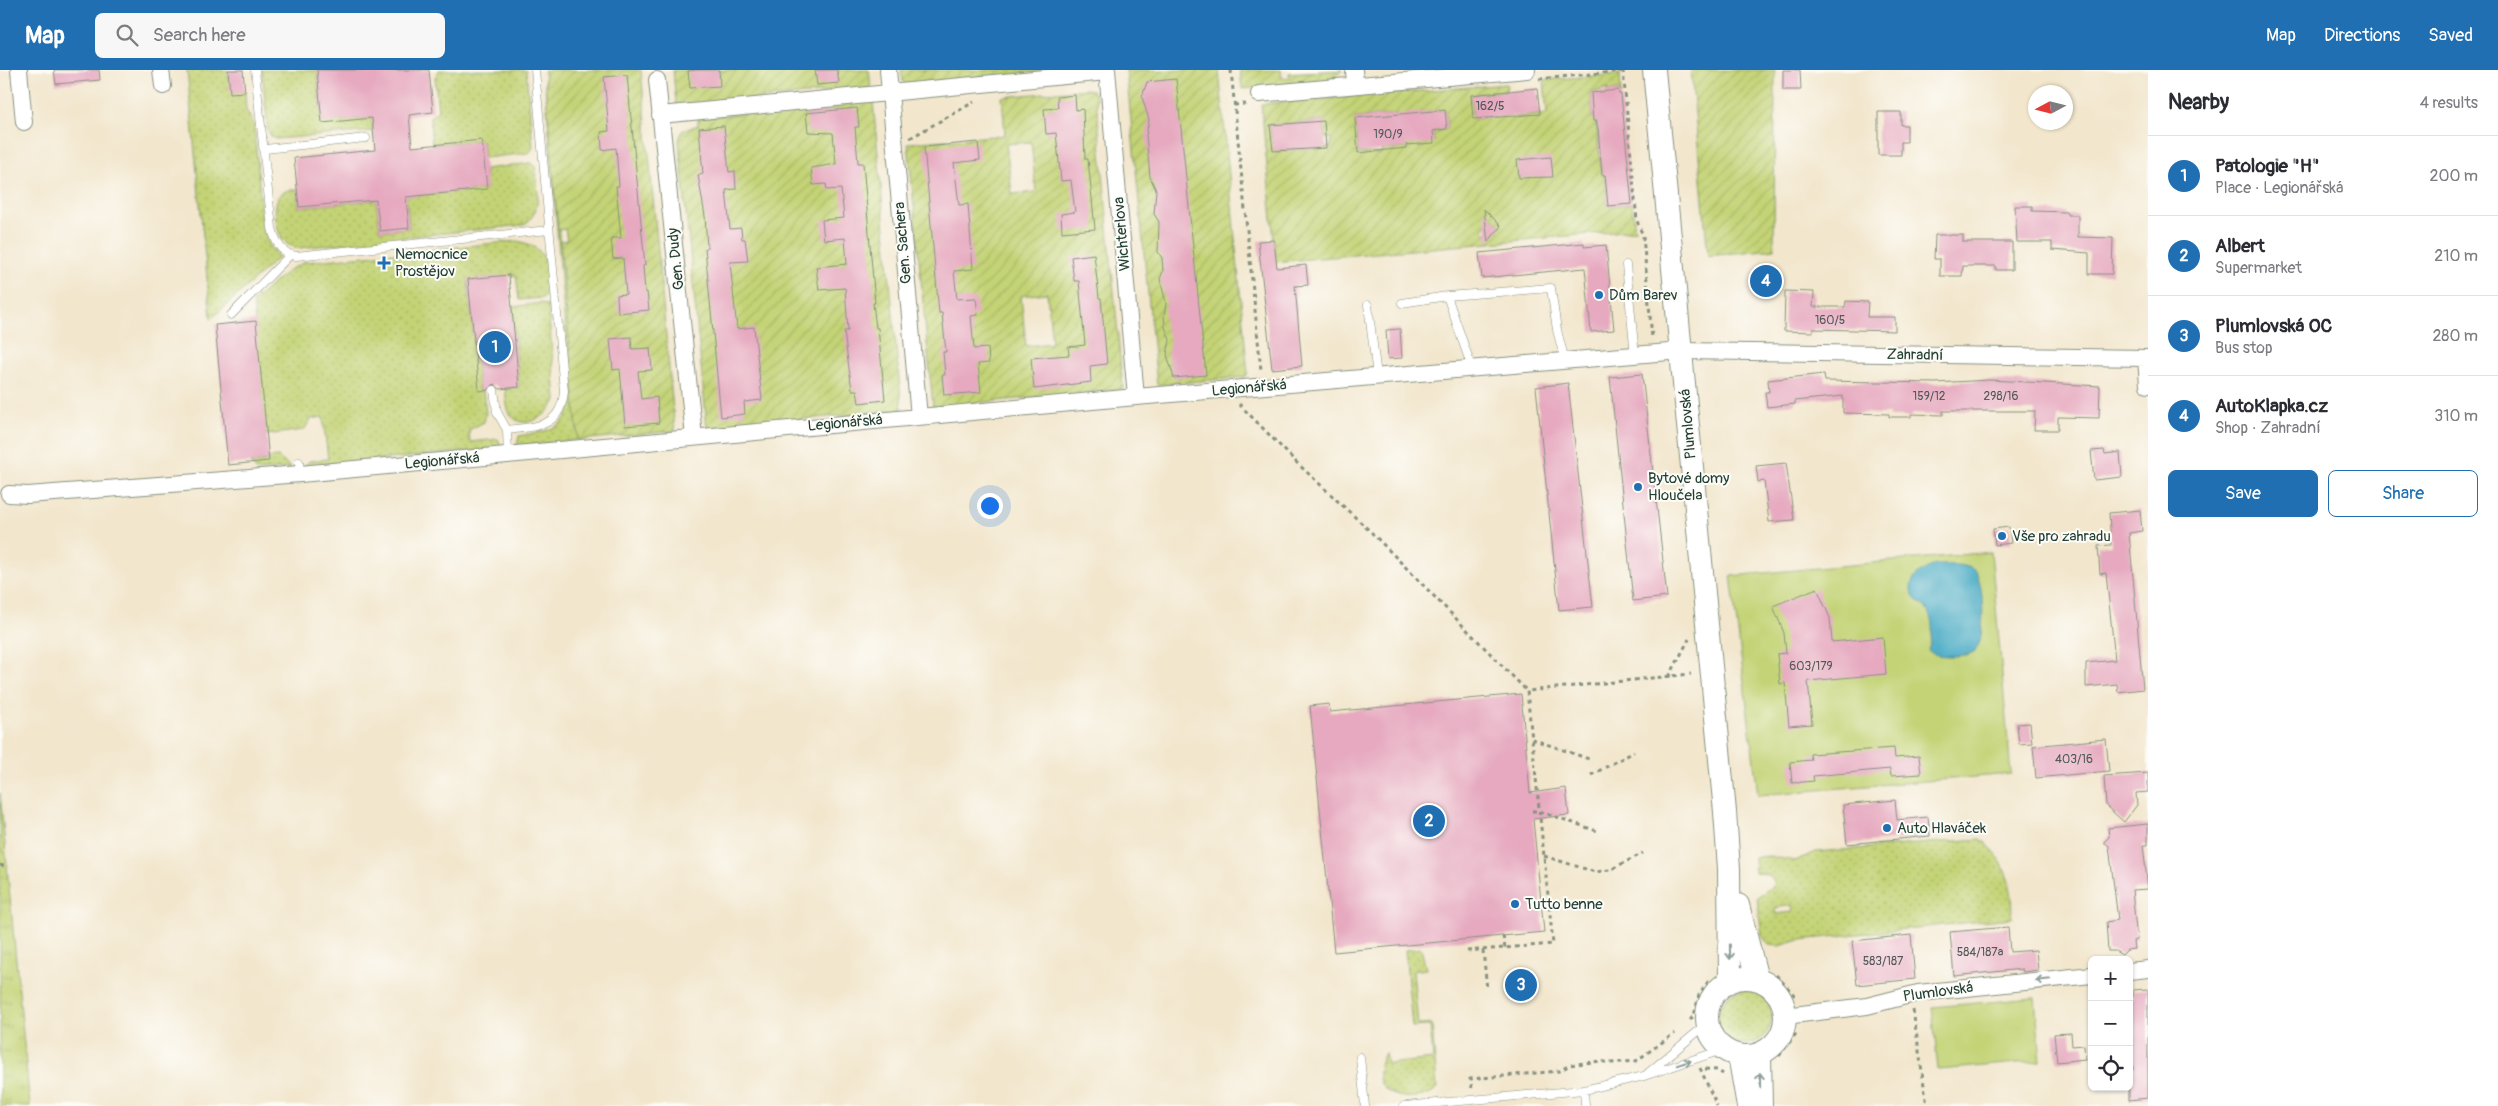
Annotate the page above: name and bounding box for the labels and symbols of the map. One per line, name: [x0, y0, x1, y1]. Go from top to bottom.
north arrow: [2028, 85, 2073, 130]
house number: 162/5: [1475, 99, 1505, 114]
house number: 190/9: [1373, 127, 1403, 142]
street label: Wichterlova: [1109, 196, 1135, 272]
street label: Gen. Sachera: [890, 201, 916, 285]
street label: Gen. Dudy: [663, 226, 689, 291]
place label: Nemocnice Prostějov: [395, 245, 468, 281]
marker: Nemocnice Prostějov: [377, 256, 391, 270]
pin: 4: [1750, 262, 1782, 300]
place label: Dům Barev: [1609, 286, 1678, 305]
marker: Dům Barev: [1593, 289, 1605, 301]
house number: 160/5: [1815, 313, 1845, 328]
pin: 1: [479, 328, 511, 366]
street label: Zahradní: [1887, 345, 1943, 365]
street label: Legionářská: [1211, 375, 1287, 401]
street label: Plumlovská: [1675, 388, 1701, 460]
house number: 159/12: [1912, 389, 1946, 404]
house number: 298/16: [1984, 389, 2018, 404]
street label: Legionářská: [807, 410, 883, 436]
street label: Legionářská: [404, 448, 480, 474]
place label: Bytové domy Hloučela: [1648, 469, 1730, 505]
marker: Bytové domy Hloučela: [1632, 481, 1644, 493]
your location: [977, 493, 1003, 519]
place label: Vše pro zahradu: [2012, 527, 2111, 546]
marker: Vše pro zahradu: [1996, 530, 2008, 542]
house number: 603/179: [1789, 659, 1833, 674]
house number: 403/16: [2055, 752, 2093, 767]
pin: 2: [1413, 802, 1445, 840]
place label: Auto Hlaváček: [1897, 819, 1987, 838]
marker: Auto Hlaváček: [1881, 822, 1893, 834]
place label: Tutto benne: [1525, 895, 1603, 914]
marker: Tutto benne: [1509, 898, 1521, 910]
one-way arrow: [1726, 944, 1735, 960]
house number: 584/187a: [1957, 945, 2004, 960]
house number: 583/187: [1863, 954, 1904, 969]
pin: 3: [1505, 966, 1537, 1004]
one-way arrow: [2036, 975, 2052, 985]
street label: Plumlovská: [1902, 978, 1974, 1006]
one-way arrow: [1676, 1058, 1692, 1067]
one-way arrow: [1755, 1072, 1765, 1088]

